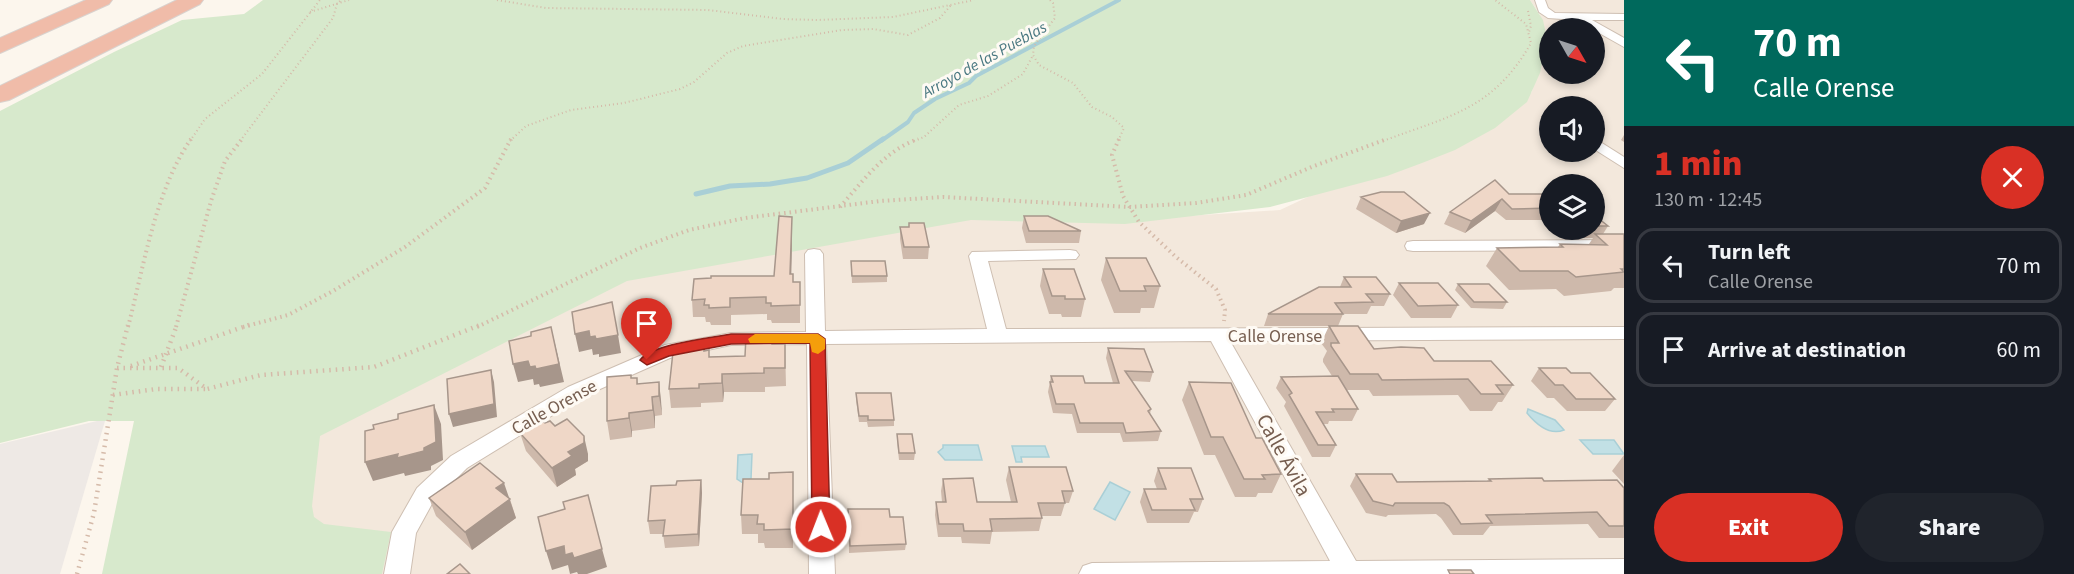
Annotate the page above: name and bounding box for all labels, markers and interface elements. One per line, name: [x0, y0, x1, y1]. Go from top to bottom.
text: 70 m: [1753, 13, 1842, 73]
water label: Arroyo de las Pueblas: [917, 16, 1051, 104]
north arrow: [1539, 18, 1605, 84]
map controls: [1539, 18, 1605, 240]
icon: left: [1654, 24, 1732, 102]
text: Calle Orense: [1753, 69, 1894, 108]
button: sound: [1539, 96, 1605, 162]
text: 1 min: [1654, 138, 1742, 189]
button: close: [1981, 146, 2044, 209]
button: layers: [1539, 174, 1605, 240]
text: 130 m · 12:45: [1654, 186, 1762, 214]
text: Turn left: [1708, 236, 1790, 268]
icon: left: [1657, 249, 1690, 282]
text: 70 m: [1996, 250, 2041, 282]
text: Calle Orense: [1708, 268, 1813, 296]
pin: [621, 298, 672, 360]
icon: arrive: [630, 307, 663, 340]
street label: Calle Orense: [1228, 324, 1322, 349]
icon: arrive: [1657, 333, 1690, 366]
text: Arrive at destination: [1708, 334, 1906, 366]
text: 60 m: [1996, 334, 2041, 366]
street label: Calle Orense: [507, 374, 602, 441]
street label: Calle Ávila: [1249, 408, 1319, 502]
button: Exit: [1654, 493, 1843, 562]
button: Share: [1855, 493, 2044, 562]
position arrow: [789, 495, 853, 559]

